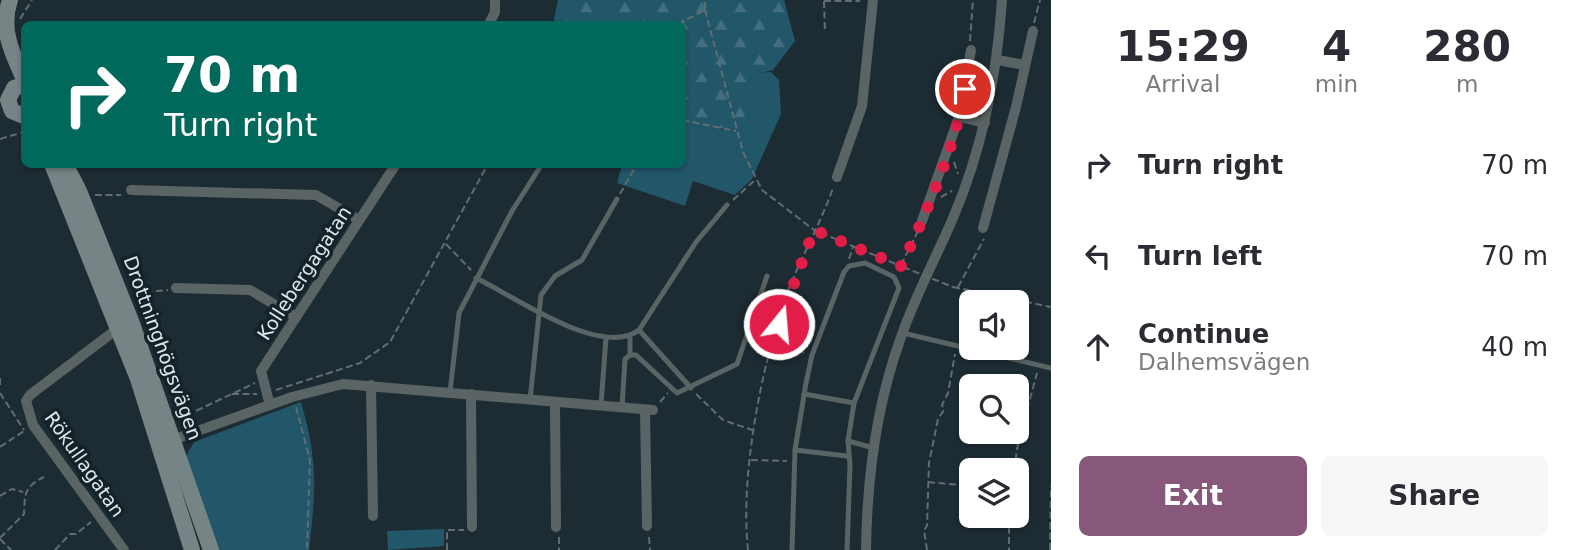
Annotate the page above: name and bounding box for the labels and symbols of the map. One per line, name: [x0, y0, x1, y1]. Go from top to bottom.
pin: [935, 59, 995, 119]
street label: Kollebergagatan: [253, 202, 355, 344]
street label: Drottninghögsvägen: [119, 253, 207, 443]
position arrow: [742, 287, 816, 361]
street label: Rökullagatan: [41, 407, 129, 521]

